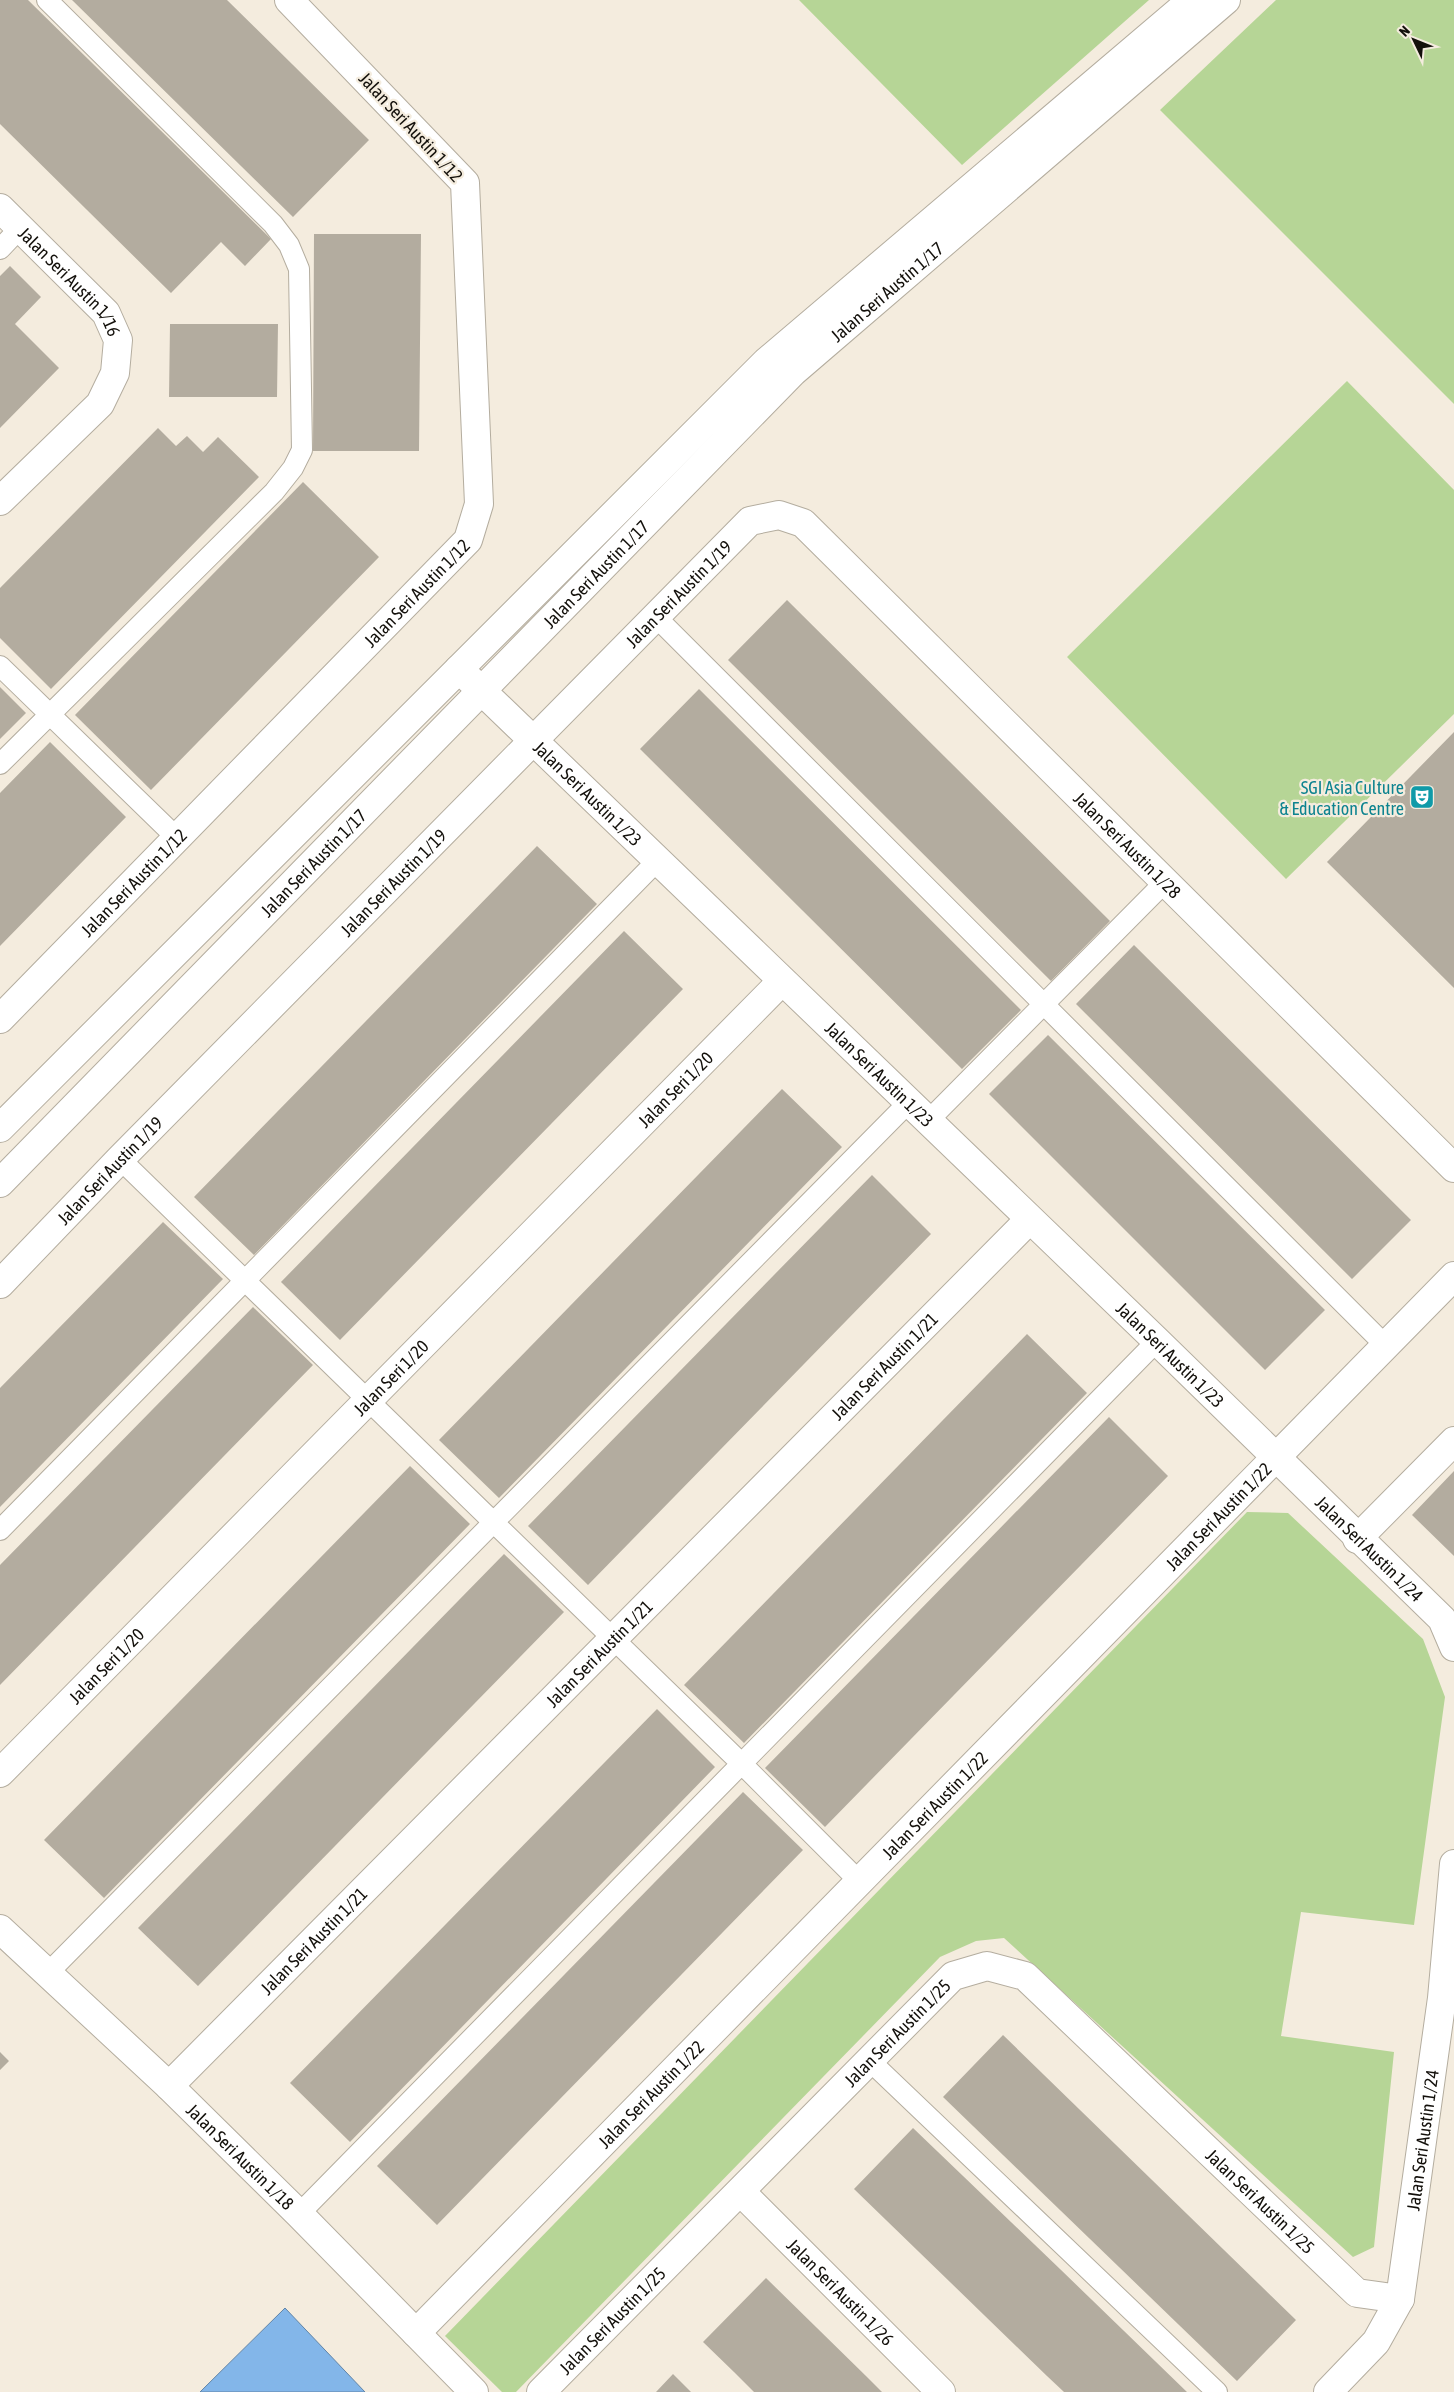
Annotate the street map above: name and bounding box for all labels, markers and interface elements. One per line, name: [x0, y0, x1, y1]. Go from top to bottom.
north arrow: [1389, 15, 1439, 65]
text: N: [1396, 23, 1413, 40]
street label: Jalan Seri Austin 1/12: [355, 68, 467, 186]
street label: Jalan Seri Austin 1/16: [15, 222, 125, 339]
street label: Jalan Seri Austin 1/17: [826, 237, 948, 346]
street label: Jalan Seri Austin 1/17: [538, 516, 653, 632]
street label: Jalan Seri Austin 1/12: [359, 535, 474, 651]
street label: Jalan Seri Austin 1/19: [621, 536, 736, 651]
street label: Jalan Seri Austin 1/23: [529, 736, 646, 850]
place label: SGI Asia Culture & Education Centre: [1280, 777, 1404, 819]
theatre icon: SGI Asia Culture & Education Centre: [1409, 784, 1435, 810]
street label: Jalan Seri Austin 1/28: [1070, 787, 1186, 902]
street label: Jalan Seri Austin 1/17: [256, 805, 370, 921]
street label: Jalan Seri Austin 1/12: [76, 824, 191, 941]
street label: Jalan Seri Austin 1/19: [336, 824, 451, 940]
street label: Jalan Seri Austin 1/23: [821, 1017, 938, 1131]
street label: Jalan Seri 1/20: [633, 1047, 717, 1131]
street label: Jalan Seri Austin 1/19: [53, 1112, 167, 1229]
street label: Jalan Seri Austin 1/23: [1112, 1297, 1229, 1411]
street label: Jalan Seri Austin 1/21: [827, 1308, 942, 1424]
street label: Jalan Seri 1/20: [349, 1335, 432, 1419]
street label: Jalan Seri Austin 1/22: [1161, 1458, 1276, 1574]
street label: Jalan Seri Austin 1/24: [1311, 1491, 1428, 1606]
street label: Jalan Seri Austin 1/21: [541, 1595, 656, 1711]
street label: Jalan Seri 1/20: [64, 1623, 148, 1708]
street label: Jalan Seri Austin 1/22: [877, 1747, 992, 1863]
street label: Jalan Seri Austin 1/21: [256, 1883, 371, 1998]
street label: Jalan Seri Austin 1/25: [840, 1975, 955, 2090]
street label: Jalan Seri Austin 1/22: [593, 2036, 708, 2152]
street label: Jalan Seri Austin 1/24: [1402, 2068, 1442, 2212]
street label: Jalan Seri Austin 1/18: [182, 2099, 298, 2214]
street label: Jalan Seri Austin 1/25: [1202, 2144, 1319, 2258]
street label: Jalan Seri Austin 1/26: [783, 2234, 898, 2349]
street label: Jalan Seri Austin 1/25: [555, 2262, 670, 2378]

